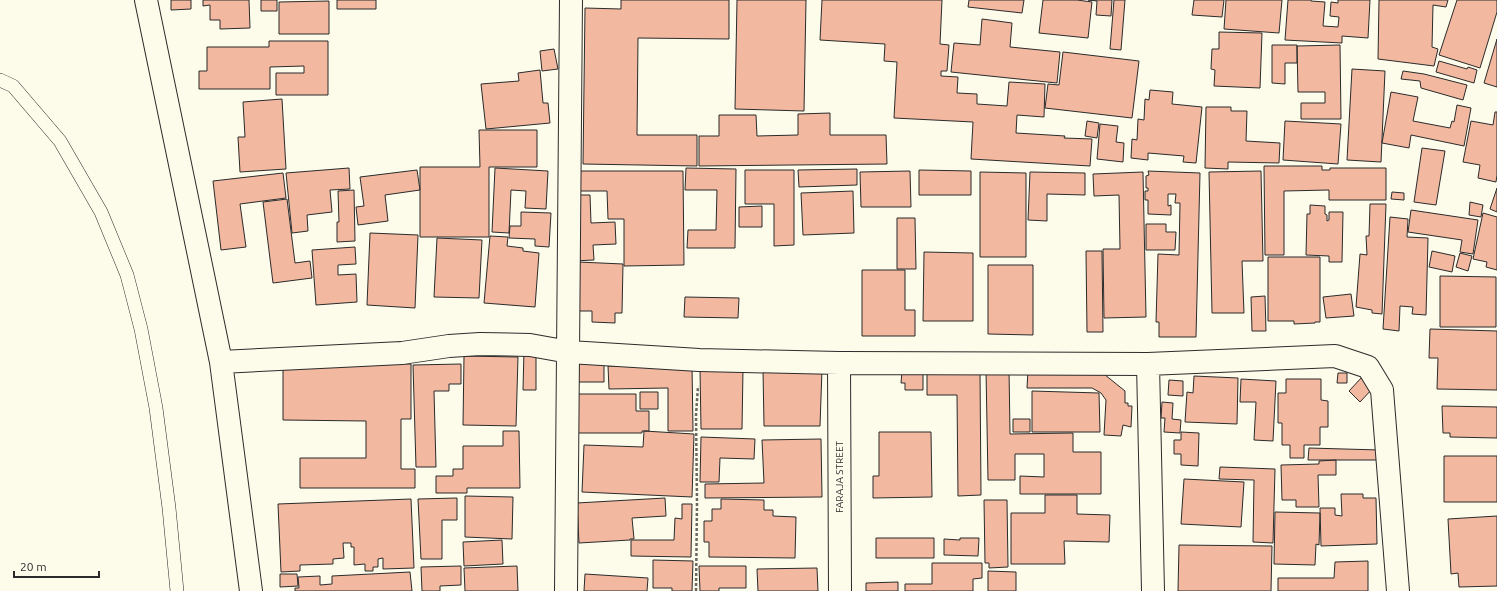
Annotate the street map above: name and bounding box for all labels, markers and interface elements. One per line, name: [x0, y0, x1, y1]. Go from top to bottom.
street label: FARAJA STREET: [834, 440, 845, 513]
scale bar: [14, 553, 99, 579]
text: 20 m: [20, 560, 47, 573]

